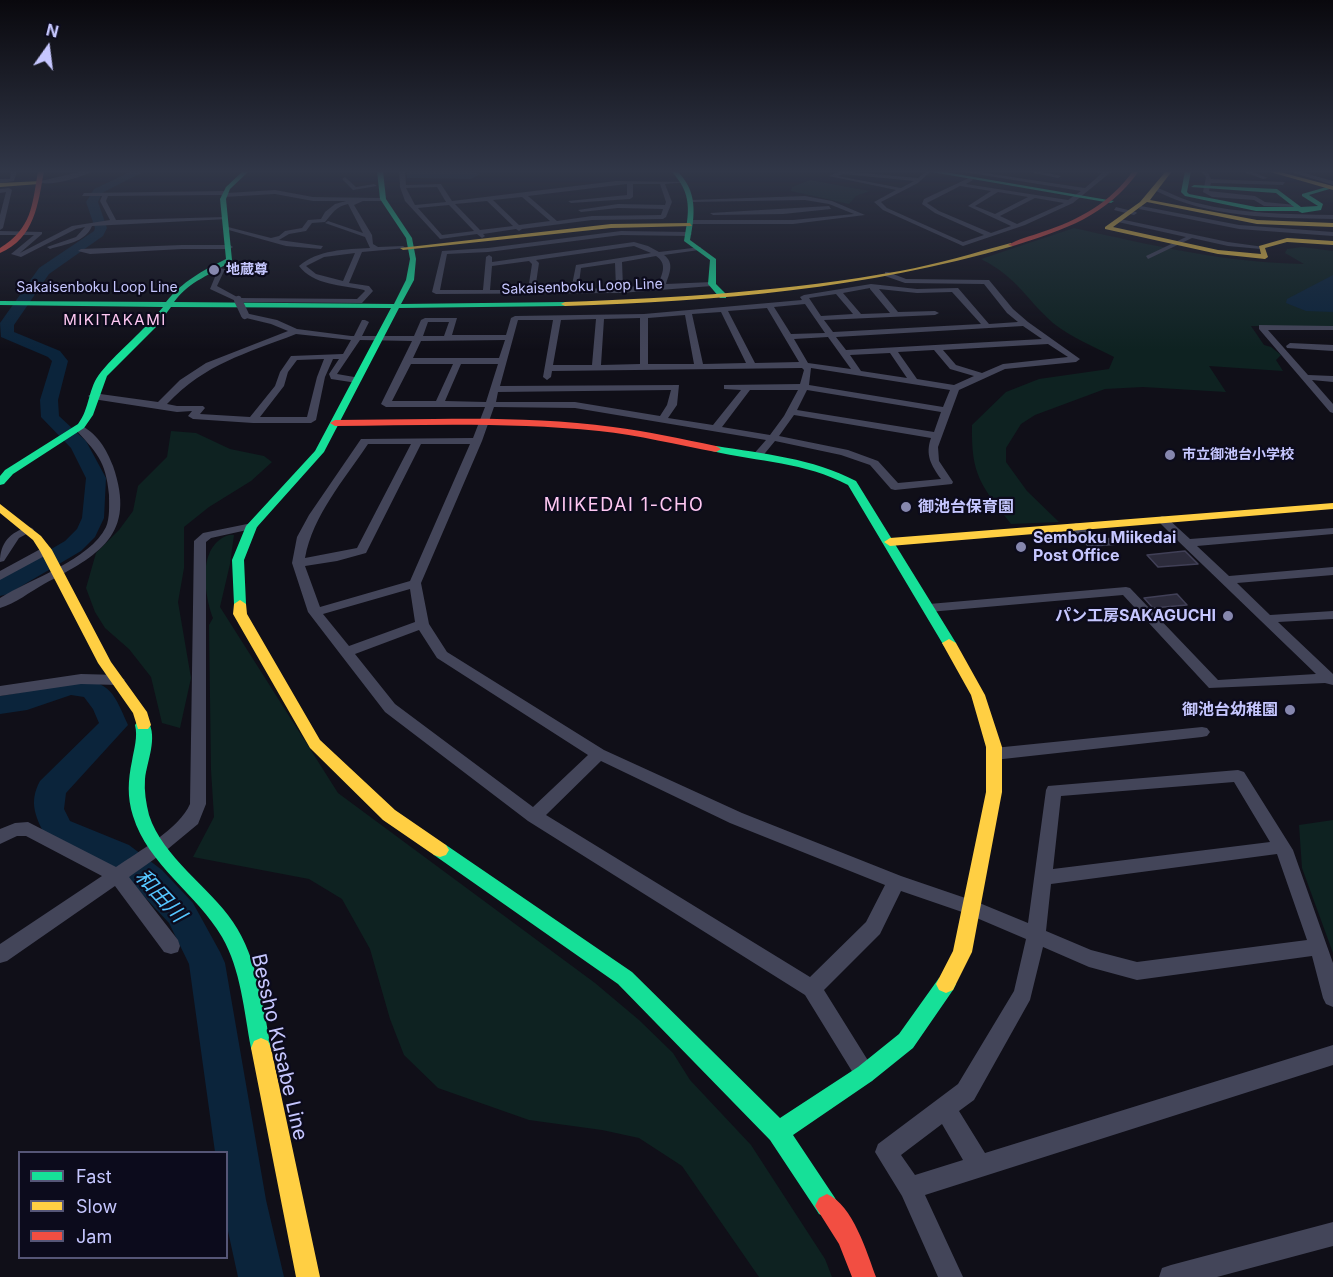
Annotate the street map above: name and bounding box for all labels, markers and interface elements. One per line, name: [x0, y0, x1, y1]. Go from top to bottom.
north arrow: [18, 18, 78, 78]
text: N: [44, 19, 61, 42]
place label: 地蔵尊: [226, 262, 268, 278]
marker: 地蔵尊: [207, 263, 221, 277]
street label: Sakaisenboku Loop Line: [501, 276, 663, 298]
street label: Sakaisenboku Loop Line: [16, 280, 178, 296]
district label: MIKITAKAMI: [63, 311, 167, 329]
place label: 市立御池台小学校: [1182, 447, 1294, 463]
marker: 市立御池台小学校: [1163, 448, 1177, 462]
district label: MIIKEDAI 1-CHO: [544, 495, 704, 517]
place label: 御池台保育園: [918, 497, 1014, 517]
marker: 御池台保育園: [899, 500, 913, 514]
place label: Semboku Miikedai Post Office: [1033, 528, 1176, 566]
marker: Semboku Miikedai Post Office: [1014, 540, 1028, 554]
place label: パン工房SAKAGUCHI: [1055, 606, 1216, 626]
marker: パン工房SAKAGUCHI: [1221, 609, 1235, 623]
place label: 御池台幼稚園: [1182, 700, 1278, 720]
marker: 御池台幼稚園: [1283, 703, 1297, 717]
water label: 和田川: [129, 864, 191, 928]
street label: Bessho Kusabe Line: [246, 951, 312, 1143]
legend: [18, 1151, 228, 1259]
text: Fast: [76, 1166, 112, 1187]
text: Slow: [76, 1196, 117, 1217]
text: Jam: [76, 1226, 112, 1247]

